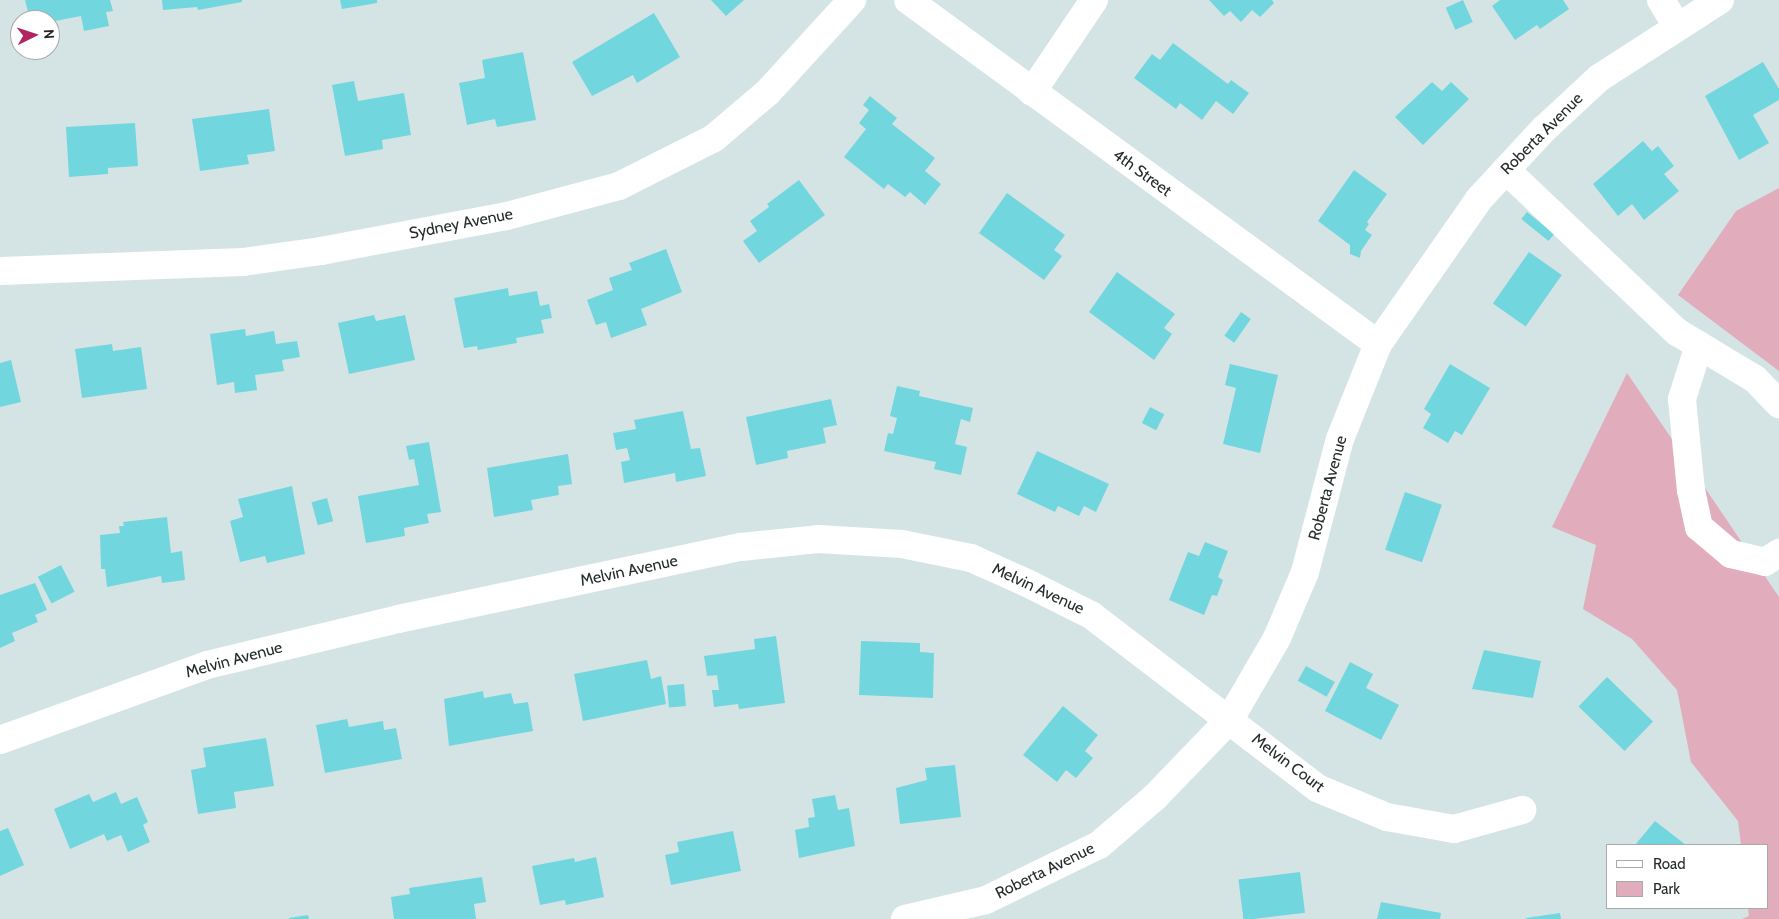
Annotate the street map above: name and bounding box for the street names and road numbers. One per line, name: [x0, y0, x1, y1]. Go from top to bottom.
street label: Roberta Avenue: [1497, 89, 1587, 179]
street label: 4th Street: [1109, 145, 1175, 201]
street label: Sydney Avenue: [407, 205, 515, 243]
street label: Roberta Avenue: [1305, 434, 1351, 542]
street label: Melvin Avenue: [578, 551, 680, 591]
street label: Melvin Avenue: [989, 559, 1087, 619]
street label: Melvin Avenue: [184, 638, 284, 682]
street label: Melvin Court: [1248, 730, 1328, 796]
street label: Roberta Avenue: [992, 839, 1098, 903]

